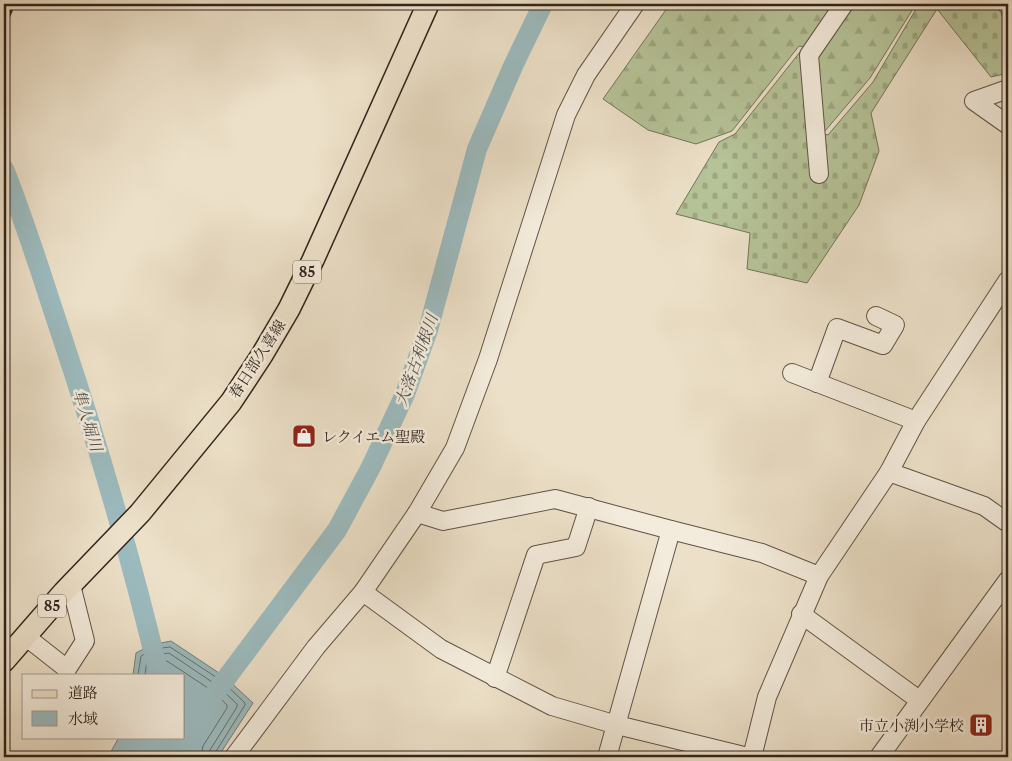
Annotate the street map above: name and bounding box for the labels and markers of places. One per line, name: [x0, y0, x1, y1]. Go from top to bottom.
shop icon: レクイエム聖殿: [291, 423, 317, 449]
place label: レクイエム聖殿: [322, 427, 425, 446]
building icon: 市立小渕小学校: [968, 712, 994, 738]
place label: 市立小渕小学校: [859, 716, 964, 735]

